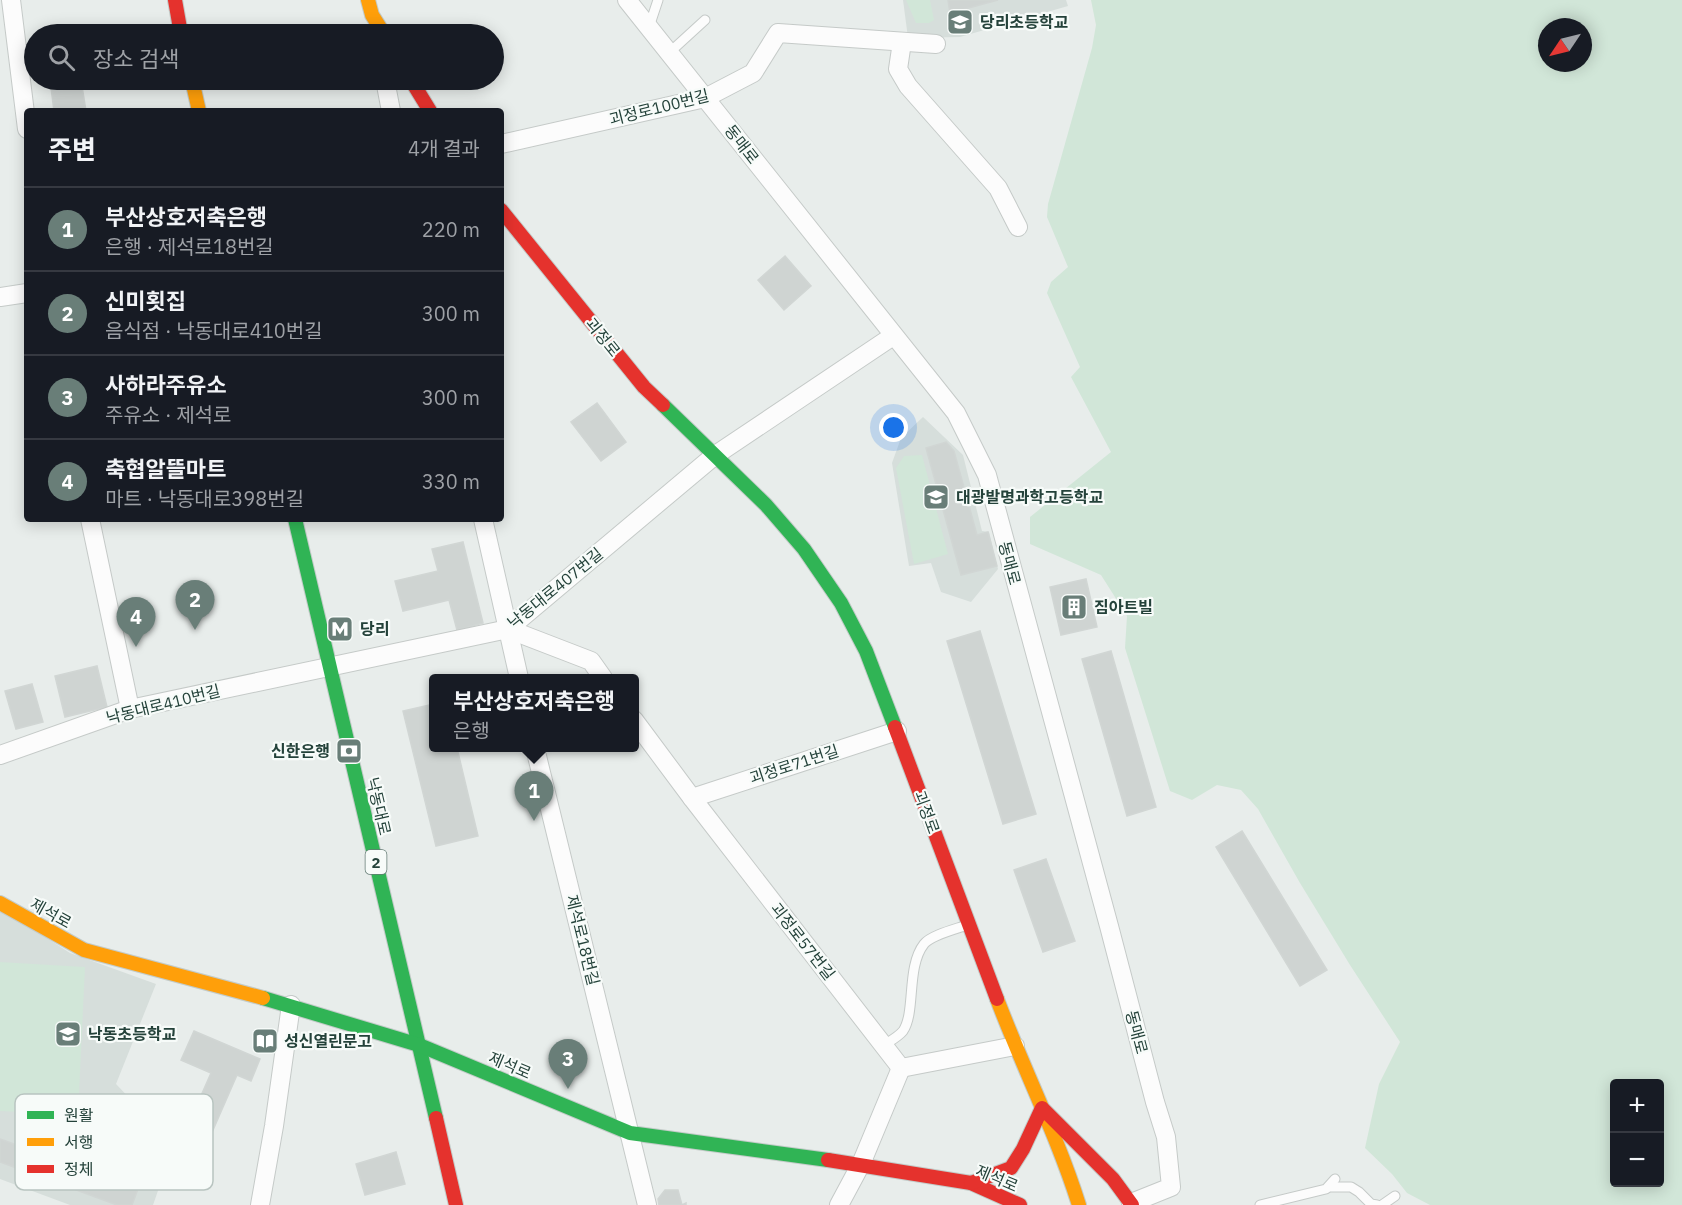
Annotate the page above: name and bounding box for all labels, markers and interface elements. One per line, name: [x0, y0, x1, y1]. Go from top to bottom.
school or university icon: 당리초등학교: [945, 7, 975, 37]
place label: 당리초등학교: [980, 12, 1069, 32]
north arrow: [1538, 18, 1592, 72]
search box: [24, 24, 504, 90]
icon: search: [45, 41, 78, 74]
text: 장소 검색: [93, 44, 179, 73]
street label: 괴정로100번길: [607, 85, 711, 129]
street label: 동매로: [721, 120, 764, 168]
text: 주변: [48, 132, 96, 166]
text: 4개 결과: [408, 135, 480, 162]
text: 부산상호저축은행: [105, 202, 267, 231]
text: 1: [62, 216, 74, 243]
text: 220 m: [422, 216, 480, 243]
text: 은행 · 제석로18번길: [105, 233, 274, 260]
text: 신미횟집: [105, 286, 186, 315]
text: 2: [62, 300, 74, 327]
text: 300 m: [422, 300, 480, 327]
street label: 괴정로: [581, 314, 625, 361]
text: 음식점 · 낙동대로410번길: [105, 317, 323, 344]
text: 사하라주유소: [105, 370, 226, 399]
text: 3: [62, 384, 74, 411]
text: 300 m: [422, 384, 480, 411]
text: 주유소 · 제석로: [105, 401, 231, 428]
your location: [879, 413, 908, 442]
text: 축협알뜰마트: [105, 454, 226, 483]
text: 4: [62, 468, 74, 495]
text: 330 m: [422, 468, 480, 495]
school or university icon: 대광발명과학고등학교: [921, 482, 951, 512]
text: 마트 · 낙동대로398번길: [105, 485, 304, 512]
place label: 대광발명과학고등학교: [956, 487, 1103, 507]
street label: 동매로: [995, 539, 1025, 587]
street label: 낙동대로407번길: [503, 543, 607, 633]
pin: 2: [176, 580, 214, 630]
building icon: 짐아트빌: [1059, 592, 1089, 622]
place label: 짐아트빌: [1094, 597, 1153, 617]
pin: 4: [116, 598, 156, 647]
metro station icon: 당리: [325, 614, 355, 644]
place label: 당리: [360, 619, 389, 639]
popup: [429, 674, 639, 752]
street label: 낙동대로410번길: [104, 680, 222, 728]
text: 부산상호저축은행: [453, 686, 615, 715]
text: 은행: [453, 717, 490, 744]
bank icon: 신한은행: [334, 736, 364, 766]
street label: 괴정로71번길: [747, 740, 841, 788]
place label: 신한은행: [271, 741, 330, 761]
pin: 1: [514, 772, 554, 821]
street label: 낙동대로: [363, 775, 395, 837]
street label: 괴정로: [910, 788, 944, 836]
road number: 2: [366, 850, 386, 874]
street label: 제석로18번길: [562, 893, 604, 987]
street label: 제석로: [27, 894, 75, 933]
street label: 괴정로57번길: [767, 898, 839, 984]
street label: 동매로: [1122, 1008, 1152, 1056]
school or university icon: 낙동초등학교: [53, 1019, 83, 1049]
place label: 낙동초등학교: [88, 1024, 177, 1044]
library icon: 성신열린문고: [250, 1026, 280, 1056]
place label: 성신열린문고: [284, 1031, 372, 1051]
pin: 3: [548, 1040, 588, 1089]
street label: 제석로: [486, 1047, 534, 1083]
map controls: [1610, 1079, 1664, 1187]
button: +: [1610, 1079, 1664, 1133]
legend: [15, 1094, 213, 1190]
text: 원활: [64, 1105, 94, 1125]
text: 서행: [64, 1132, 93, 1152]
button: −: [1610, 1133, 1664, 1187]
text: 정체: [64, 1159, 93, 1179]
street label: 제석로: [973, 1160, 1021, 1196]

